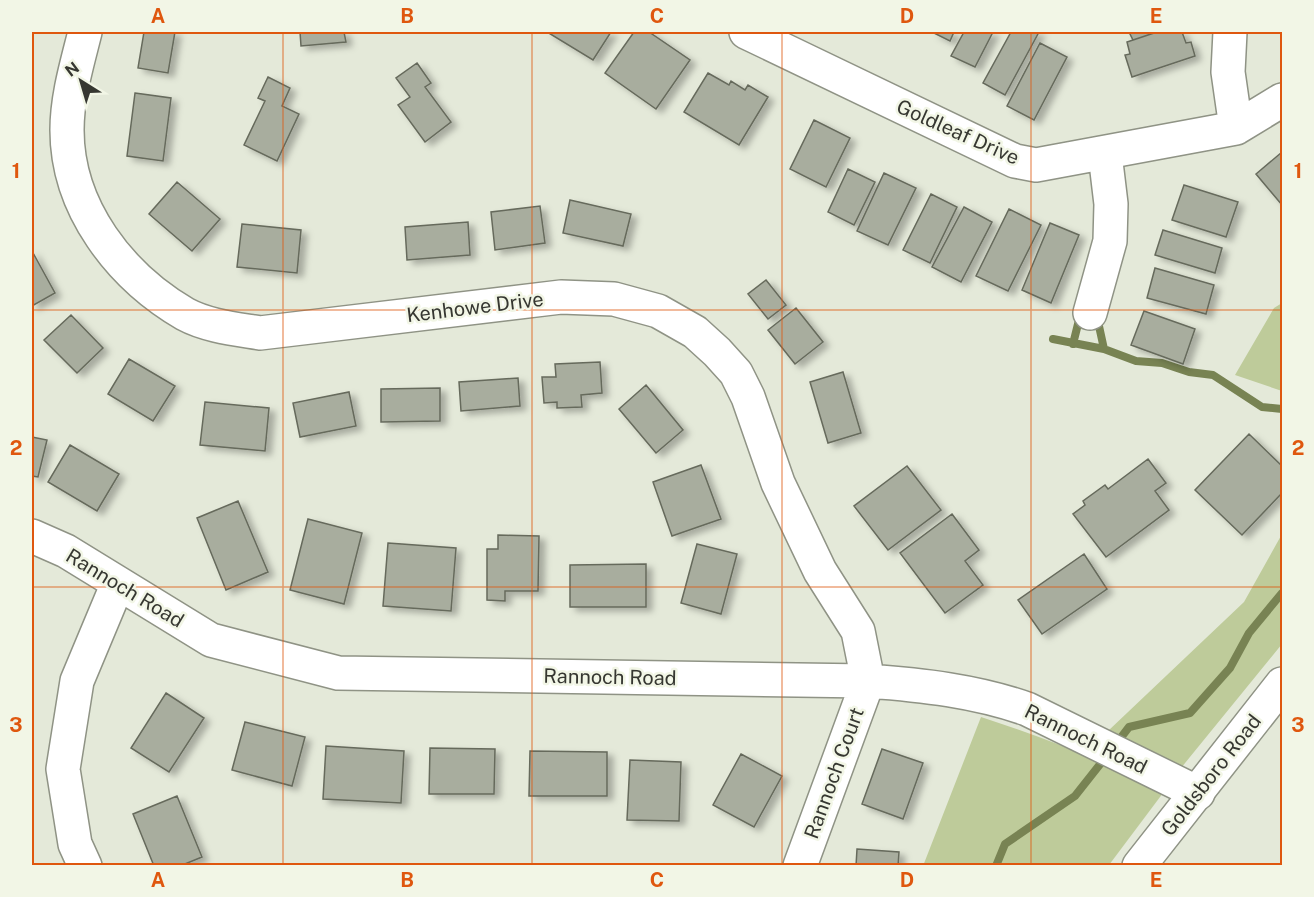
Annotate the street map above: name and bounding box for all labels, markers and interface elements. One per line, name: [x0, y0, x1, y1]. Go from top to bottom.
text: A: [151, 4, 165, 28]
text: B: [400, 4, 414, 28]
text: C: [650, 4, 664, 28]
text: D: [900, 4, 914, 28]
text: E: [1150, 4, 1162, 28]
north arrow: [51, 51, 111, 111]
text: N: [62, 58, 83, 81]
street label: Goldleaf Drive: [893, 94, 1023, 170]
text: 1: [12, 159, 20, 183]
text: 1: [1294, 159, 1302, 183]
street label: Kenhowe Drive: [405, 287, 545, 327]
text: 2: [10, 436, 22, 460]
text: 2: [1292, 436, 1304, 460]
street label: Rannoch Road: [62, 543, 188, 633]
street label: Rannoch Road: [543, 664, 677, 690]
street label: Rannoch Road: [1021, 699, 1151, 779]
street label: Rannoch Court: [799, 704, 869, 842]
street label: Goldsboro Road: [1156, 709, 1266, 841]
text: 3: [9, 713, 23, 737]
text: 3: [1291, 713, 1305, 737]
text: A: [151, 868, 165, 892]
text: B: [400, 868, 414, 892]
text: C: [650, 868, 664, 892]
text: D: [900, 868, 914, 892]
text: E: [1150, 868, 1162, 892]

